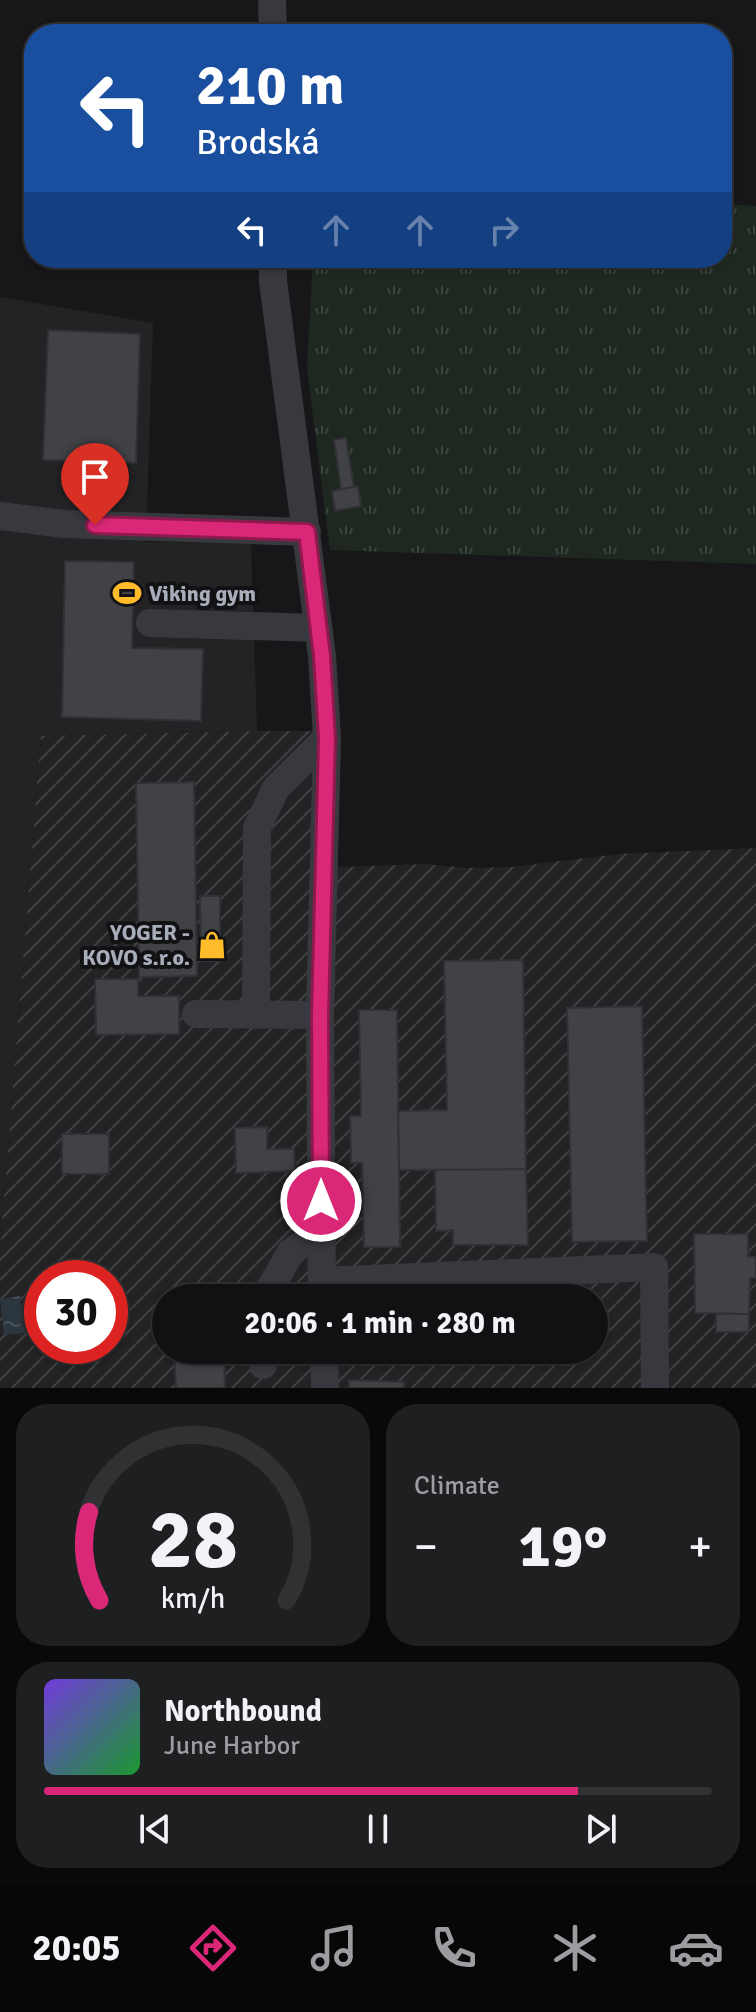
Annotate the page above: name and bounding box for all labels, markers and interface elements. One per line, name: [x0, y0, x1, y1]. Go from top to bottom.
text: 210 m: [196, 51, 344, 120]
icon: left: [64, 56, 168, 160]
text: Brodská: [196, 120, 320, 165]
icon: left: [230, 208, 274, 252]
icon: ahead: [314, 208, 358, 252]
icon: ahead: [398, 208, 442, 252]
icon: right: [482, 208, 526, 252]
pin: [61, 443, 129, 525]
icon: arrive: [73, 455, 117, 499]
sports icon: Viking gym: [112, 578, 142, 608]
place label: Viking gym: [149, 580, 256, 607]
place label: YOGER - KOVO s.r.o.: [82, 919, 190, 971]
shop icon: YOGER - KOVO s.r.o.: [197, 930, 227, 960]
position arrow: [279, 1159, 363, 1243]
speed limit sign: 30: [24, 1260, 128, 1364]
text: 20:06 · 1 min · 280 m: [244, 1305, 516, 1342]
text: Climate: [414, 1470, 500, 1502]
text: 28: [148, 1489, 238, 1591]
text: 19°: [519, 1510, 607, 1584]
text: −: [414, 1520, 438, 1574]
text: +: [688, 1520, 712, 1574]
text: km/h: [161, 1581, 225, 1616]
text: Northbound: [164, 1693, 322, 1730]
text: June Harbor: [164, 1730, 300, 1762]
icon: previous: [133, 1807, 177, 1851]
icon: pause: [356, 1807, 400, 1851]
icon: next: [579, 1807, 623, 1851]
icon: directions: [185, 1920, 241, 1976]
icon: music: [306, 1920, 362, 1976]
icon: phone: [426, 1920, 482, 1976]
icon: climate: [547, 1920, 603, 1976]
icon: car: [668, 1920, 724, 1976]
text: 20:05: [32, 1926, 121, 1971]

